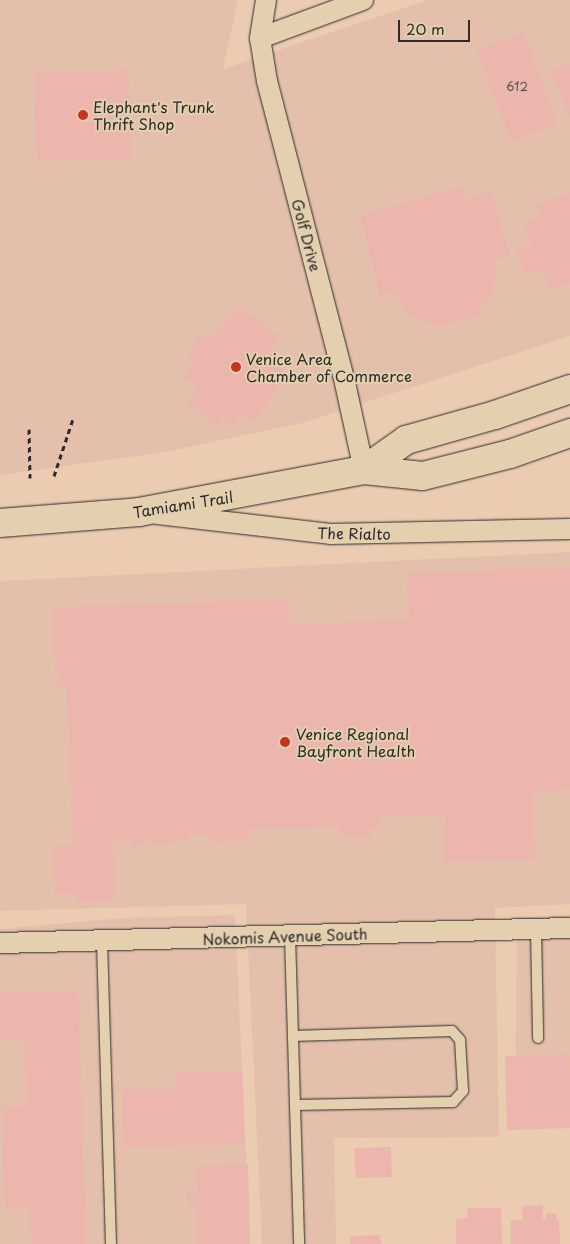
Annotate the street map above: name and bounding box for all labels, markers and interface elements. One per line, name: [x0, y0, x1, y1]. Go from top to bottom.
scale bar: [400, 10, 472, 42]
text: 20 m: [406, 17, 445, 40]
house number: 612: [506, 80, 528, 94]
place label: Elephant's Trunk Thrift Shop: [93, 97, 215, 132]
marker: Elephant's Trunk Thrift Shop: [77, 109, 89, 121]
street label: Golf Drive: [289, 197, 325, 273]
place label: Venice Area Chamber of Commerce: [246, 349, 414, 384]
marker: Venice Area Chamber of Commerce: [230, 361, 242, 373]
street label: Tamiami Trail: [132, 487, 234, 521]
street label: The Rialto: [317, 523, 391, 543]
place label: Venice Regional Bayfront Health: [296, 724, 416, 759]
marker: Venice Regional Bayfront Health: [278, 735, 292, 749]
street label: Nokomis Avenue South: [203, 924, 367, 948]

